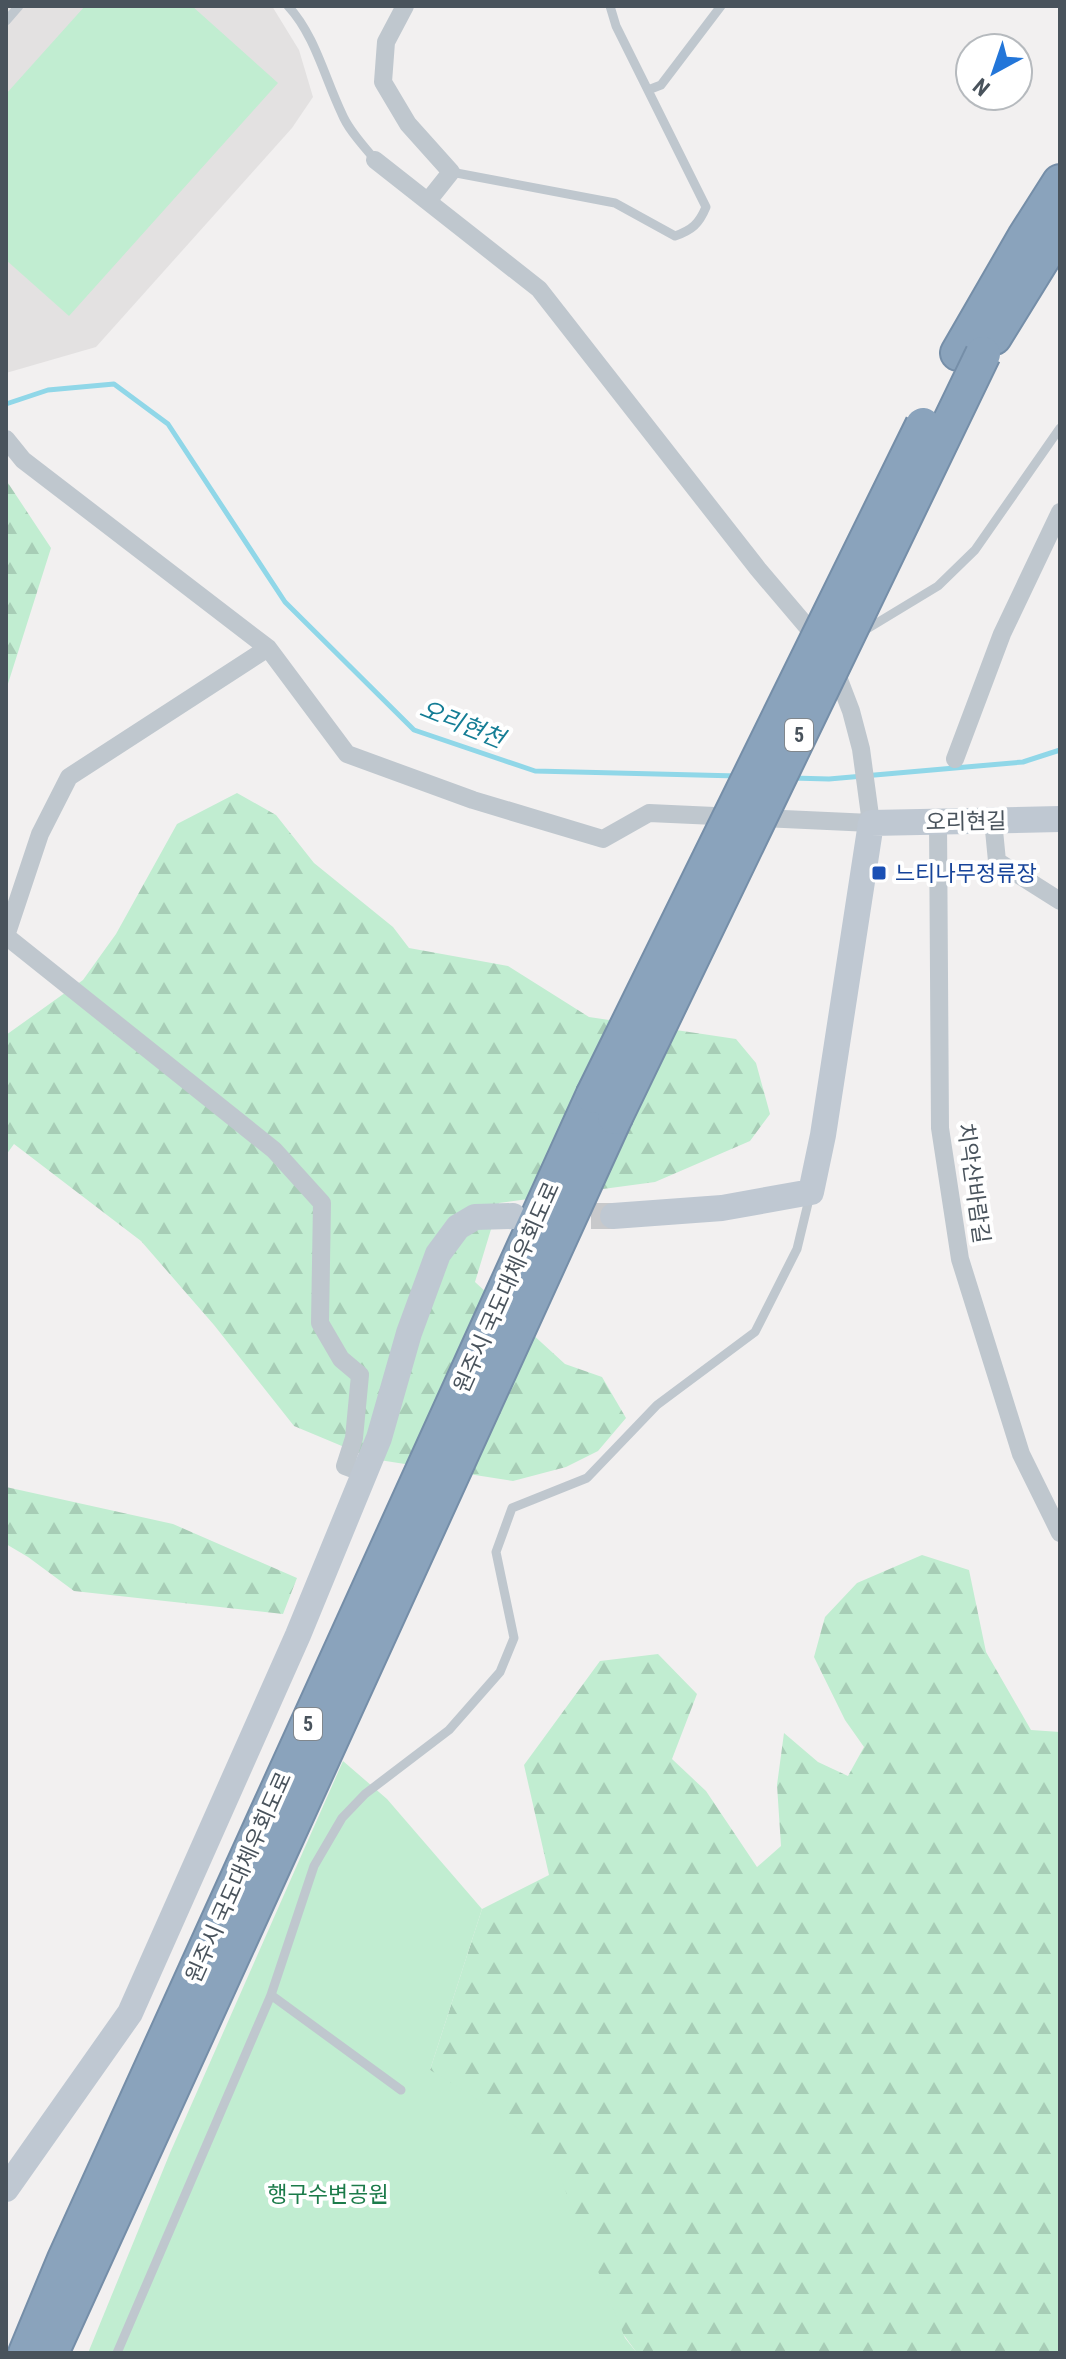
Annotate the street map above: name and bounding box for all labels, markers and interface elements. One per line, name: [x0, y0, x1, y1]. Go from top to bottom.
north arrow: [954, 32, 1034, 112]
text: N: [968, 73, 995, 101]
water label: 오리현천: [416, 694, 511, 755]
road number: 5: [785, 719, 813, 751]
street label: 오리현길: [925, 808, 1007, 835]
place label: 느티나무정류장: [895, 861, 1037, 886]
marker: 느티나무정류장: [870, 864, 888, 882]
street label: 치악산바람길: [953, 1121, 994, 1245]
street label: 원주시 국도대체우회도로: [449, 1178, 564, 1396]
road number: 5: [294, 1708, 322, 1740]
street label: 원주시 국도대체우회도로: [181, 1768, 296, 1986]
park label: 행구수변공원: [267, 2182, 389, 2207]

